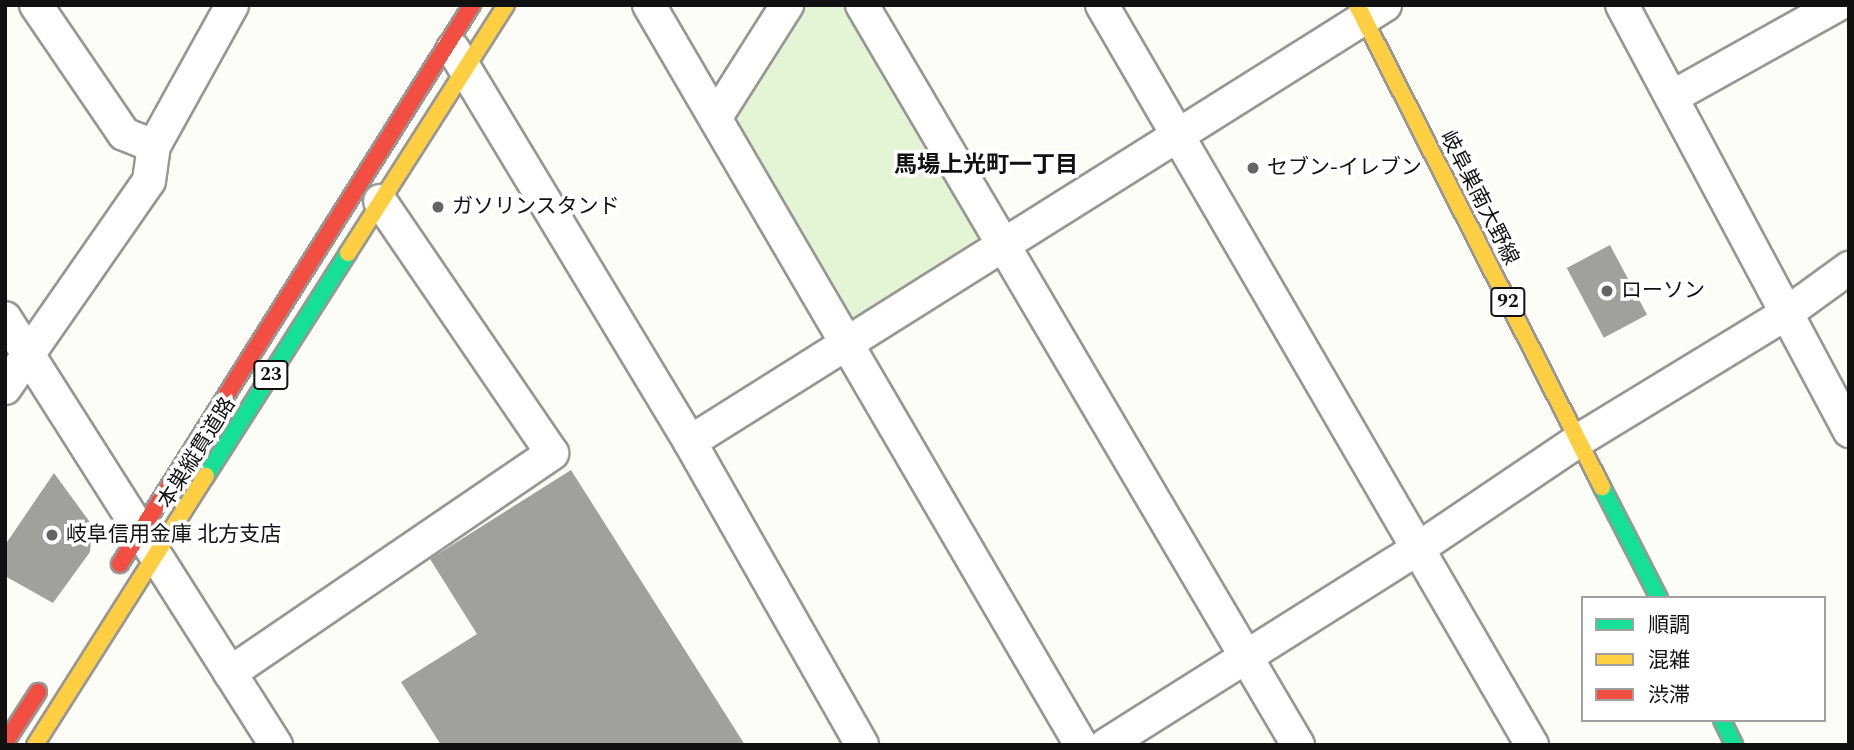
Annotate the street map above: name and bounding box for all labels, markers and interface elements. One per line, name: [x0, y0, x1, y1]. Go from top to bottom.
street label: 岐阜巣南大野線: [1434, 127, 1524, 269]
district label: 馬場上光町一丁目: [894, 152, 1078, 180]
place label: セブン-イレブン: [1267, 155, 1422, 181]
marker: セブン-イレブン: [1245, 160, 1261, 176]
place label: ガソリンスタンド: [452, 194, 620, 220]
marker: ガソリンスタンド: [430, 199, 446, 215]
place label: ローソン: [1621, 278, 1705, 304]
marker: ローソン: [1599, 283, 1615, 299]
road number: 92: [1489, 286, 1527, 318]
road number: 23: [252, 360, 290, 390]
street label: 本巣縦貫道路: [153, 393, 241, 513]
place label: 岐阜信用金庫 北方支店: [66, 522, 281, 548]
marker: 岐阜信用金庫 北方支店: [44, 527, 60, 543]
legend: [1581, 596, 1826, 722]
text: 順調: [1648, 610, 1690, 642]
text: 混雑: [1648, 645, 1690, 677]
text: 渋滞: [1648, 680, 1690, 712]

